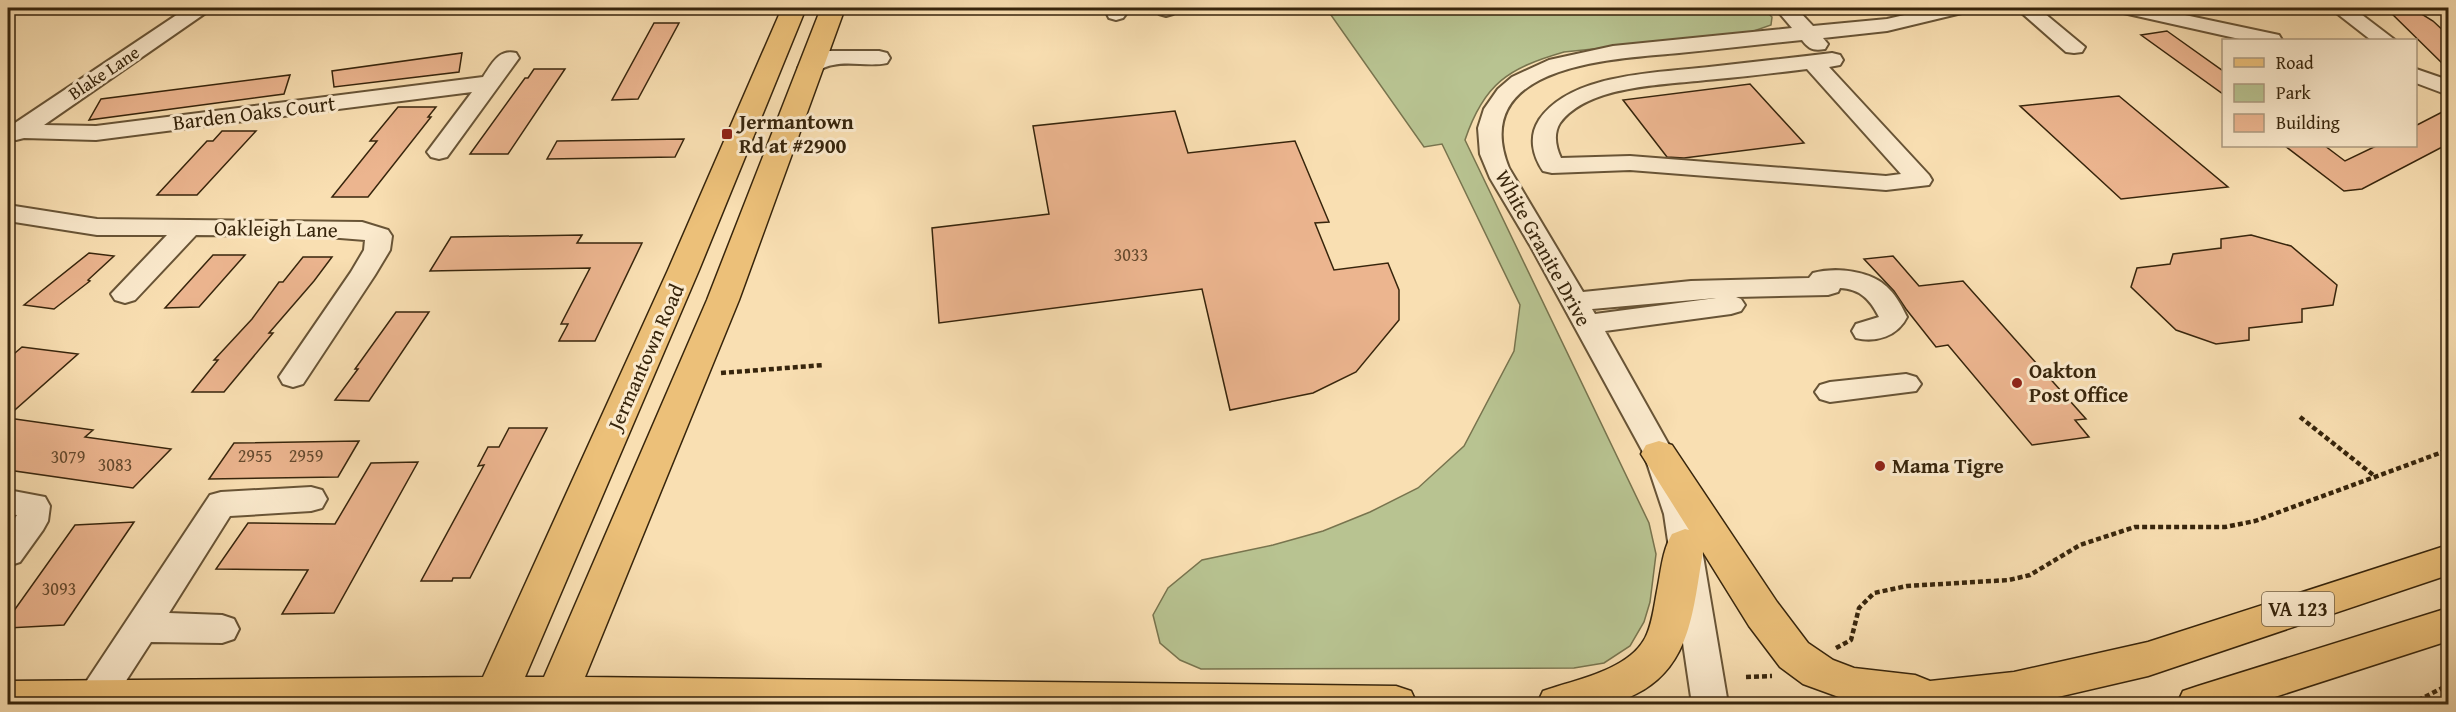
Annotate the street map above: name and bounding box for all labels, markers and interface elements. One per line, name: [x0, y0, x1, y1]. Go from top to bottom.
street label: Blake Lane: [63, 39, 145, 106]
legend: [2222, 39, 2417, 147]
text: Road: [2276, 49, 2314, 76]
text: Park: [2276, 79, 2312, 106]
street label: Barden Oaks Court: [171, 87, 338, 138]
place label: Jermantown Rd at #2900: [736, 106, 854, 161]
text: Building: [2276, 109, 2340, 136]
marker: Jermantown Rd at #2900: [720, 127, 734, 141]
street label: White Granite Drive: [1487, 164, 1599, 332]
street label: Oakleigh Lane: [214, 212, 338, 245]
house number: 3033: [1114, 241, 1148, 268]
street label: Jermantown Road: [598, 278, 692, 438]
place label: Oakton Post Office: [2029, 355, 2128, 410]
marker: Oakton Post Office: [2010, 376, 2024, 390]
house number: 2955: [238, 442, 272, 469]
house number: 2959: [289, 442, 323, 469]
house number: 3079: [51, 443, 85, 470]
place label: Mama Tigre: [1892, 450, 2004, 481]
house number: 3083: [98, 451, 132, 478]
marker: Mama Tigre: [1873, 459, 1887, 473]
house number: 3093: [42, 575, 76, 602]
road number: VA 123: [2262, 592, 2334, 626]

